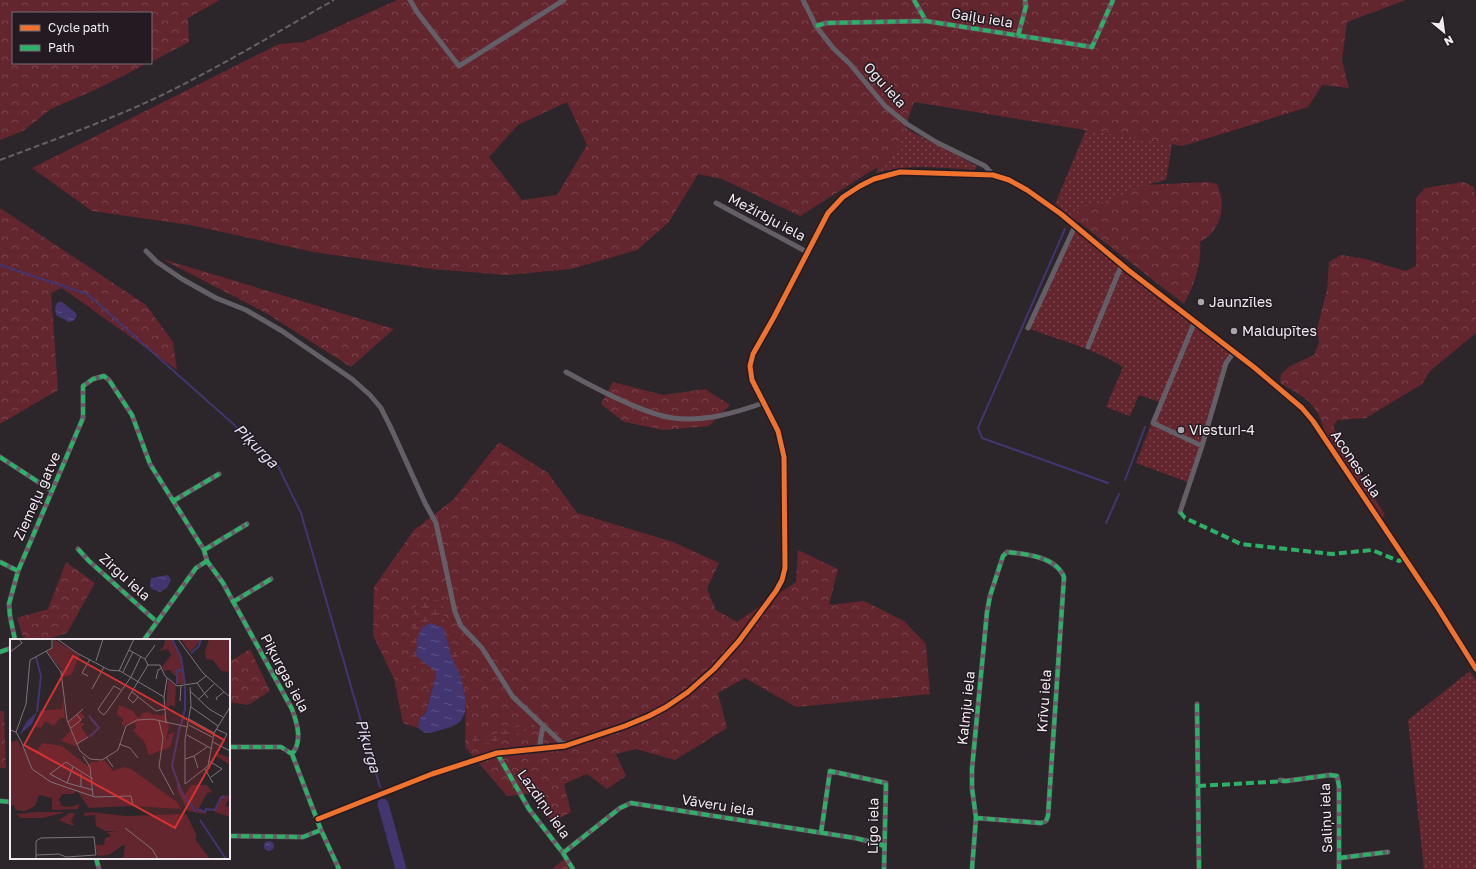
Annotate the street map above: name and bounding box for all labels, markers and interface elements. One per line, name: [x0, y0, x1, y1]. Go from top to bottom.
street label: Gaiļu iela: [950, 4, 1014, 31]
legend: [12, 12, 152, 64]
north arrow: [1424, 12, 1464, 52]
text: Cycle path: [48, 20, 109, 35]
text: N: [1442, 33, 1456, 49]
text: Path: [48, 40, 75, 55]
street label: Ogu iela: [861, 58, 910, 111]
street label: Mežirbju iela: [726, 189, 809, 244]
place label: Jaunzīles: [1209, 293, 1273, 310]
marker: Jaunzīles: [1196, 297, 1206, 307]
place label: Maldupītes: [1242, 322, 1317, 339]
marker: Maldupītes: [1229, 326, 1239, 336]
water label: Piķurga: [230, 420, 283, 472]
place label: Viesturi-4: [1189, 421, 1255, 438]
marker: Viesturi-4: [1176, 425, 1186, 435]
street label: Acones iela: [1328, 427, 1385, 500]
street label: Ziemeļu gatve: [9, 449, 64, 543]
street label: Zirgu iela: [96, 549, 154, 604]
street label: Piķurgas iela: [257, 631, 313, 715]
inset map: [10, 639, 230, 859]
street label: Krīvu iela: [1033, 669, 1054, 733]
street label: Kalmju iela: [953, 670, 978, 746]
water label: Piķurga: [352, 717, 385, 775]
street label: Lazdiņu iela: [514, 766, 574, 842]
street label: Saliņu iela: [1316, 783, 1336, 853]
street label: Vāveru iela: [680, 790, 756, 819]
street label: Līgo iela: [864, 798, 881, 854]

